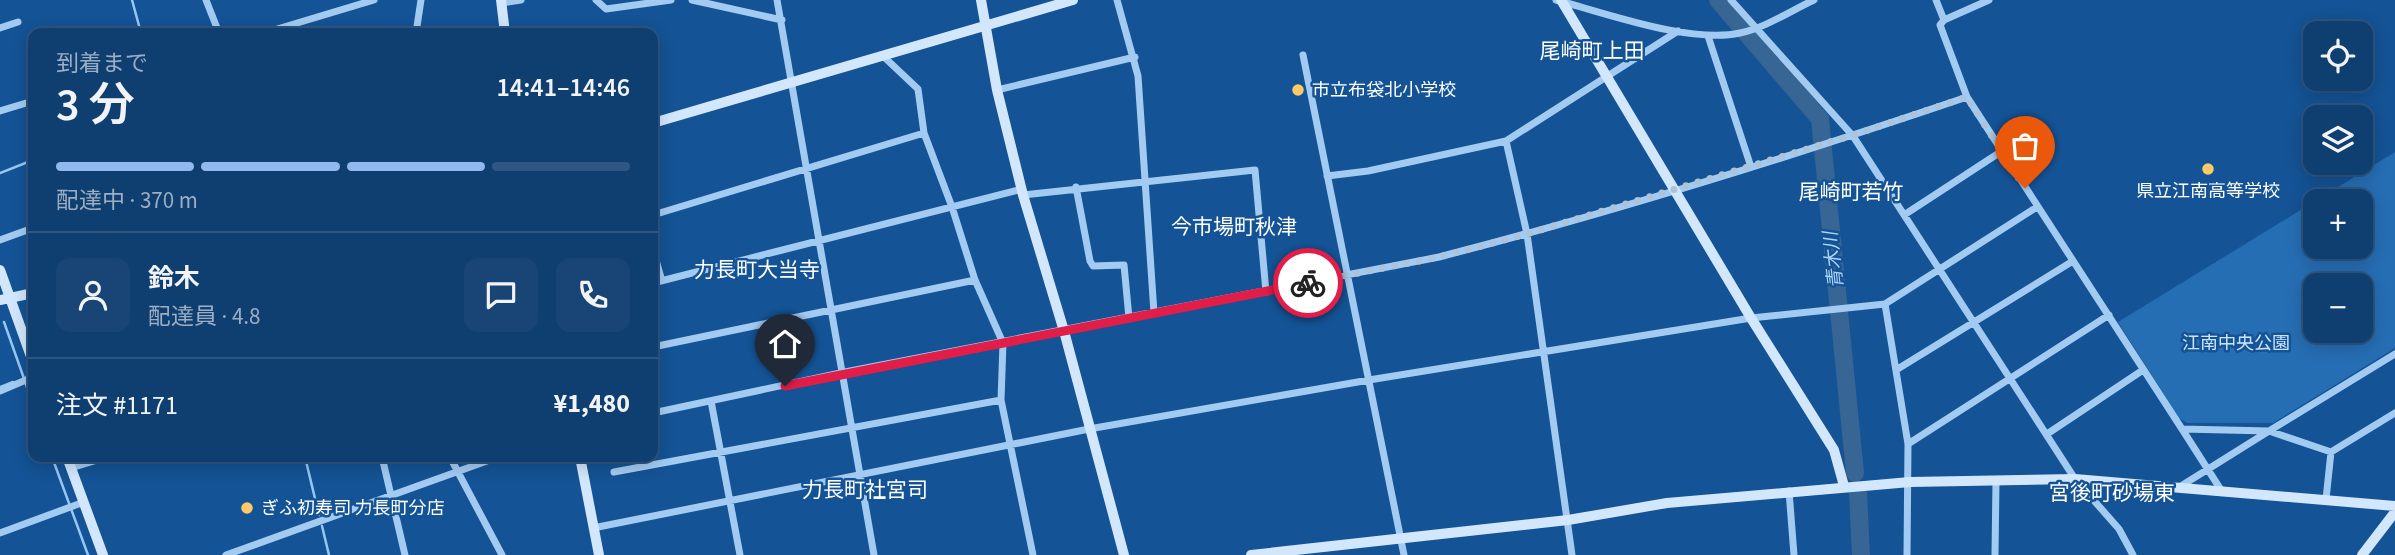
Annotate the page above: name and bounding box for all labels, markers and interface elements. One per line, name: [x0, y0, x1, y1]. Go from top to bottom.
map controls: [2303, 21, 2373, 343]
button: locate: [2303, 21, 2373, 91]
district label: 尾崎町上田: [1540, 36, 1645, 66]
text: 到着まで: [56, 47, 148, 80]
text: 14:41–14:46: [497, 69, 630, 106]
text: 3 分: [56, 73, 135, 138]
place label: 市立布袋北小学校: [1312, 78, 1456, 103]
marker: 市立布袋北小学校: [1290, 82, 1306, 98]
button: layers: [2303, 105, 2373, 175]
pin: [1995, 116, 2055, 188]
icon: bag: [2006, 127, 2044, 165]
marker: 県立江南高等学校: [2200, 161, 2216, 177]
district label: 尾崎町若竹: [1799, 177, 1904, 207]
place label: 県立江南高等学校: [2136, 179, 2280, 204]
text: 配達中 · 370 m: [56, 184, 198, 217]
button: +: [2303, 189, 2373, 259]
district label: 今市場町秋津: [1171, 212, 1297, 242]
water label: 青木川: [1817, 228, 1850, 290]
courier: [1273, 248, 1343, 318]
district label: 力長町大当寺: [694, 255, 820, 285]
button: person: [56, 258, 130, 332]
button: chat: [464, 258, 538, 332]
button: phone: [556, 258, 630, 332]
text: 鈴木: [148, 260, 200, 297]
icon: bike: [1289, 264, 1327, 302]
button: −: [2303, 273, 2373, 343]
text: 配達員 · 4.8: [148, 300, 261, 333]
pin: [755, 314, 815, 386]
icon: home: [766, 325, 804, 363]
park label: 江南中央公園: [2182, 331, 2290, 356]
text: ¥1,480: [554, 385, 630, 422]
text: 注文 #1171: [56, 387, 178, 424]
district label: 力長町社宮司: [802, 475, 928, 505]
district label: 宮後町砂場東: [2049, 478, 2175, 508]
place label: ぎふ初寿司 力長町分店: [261, 496, 445, 521]
marker: ぎふ初寿司 力長町分店: [239, 500, 255, 516]

